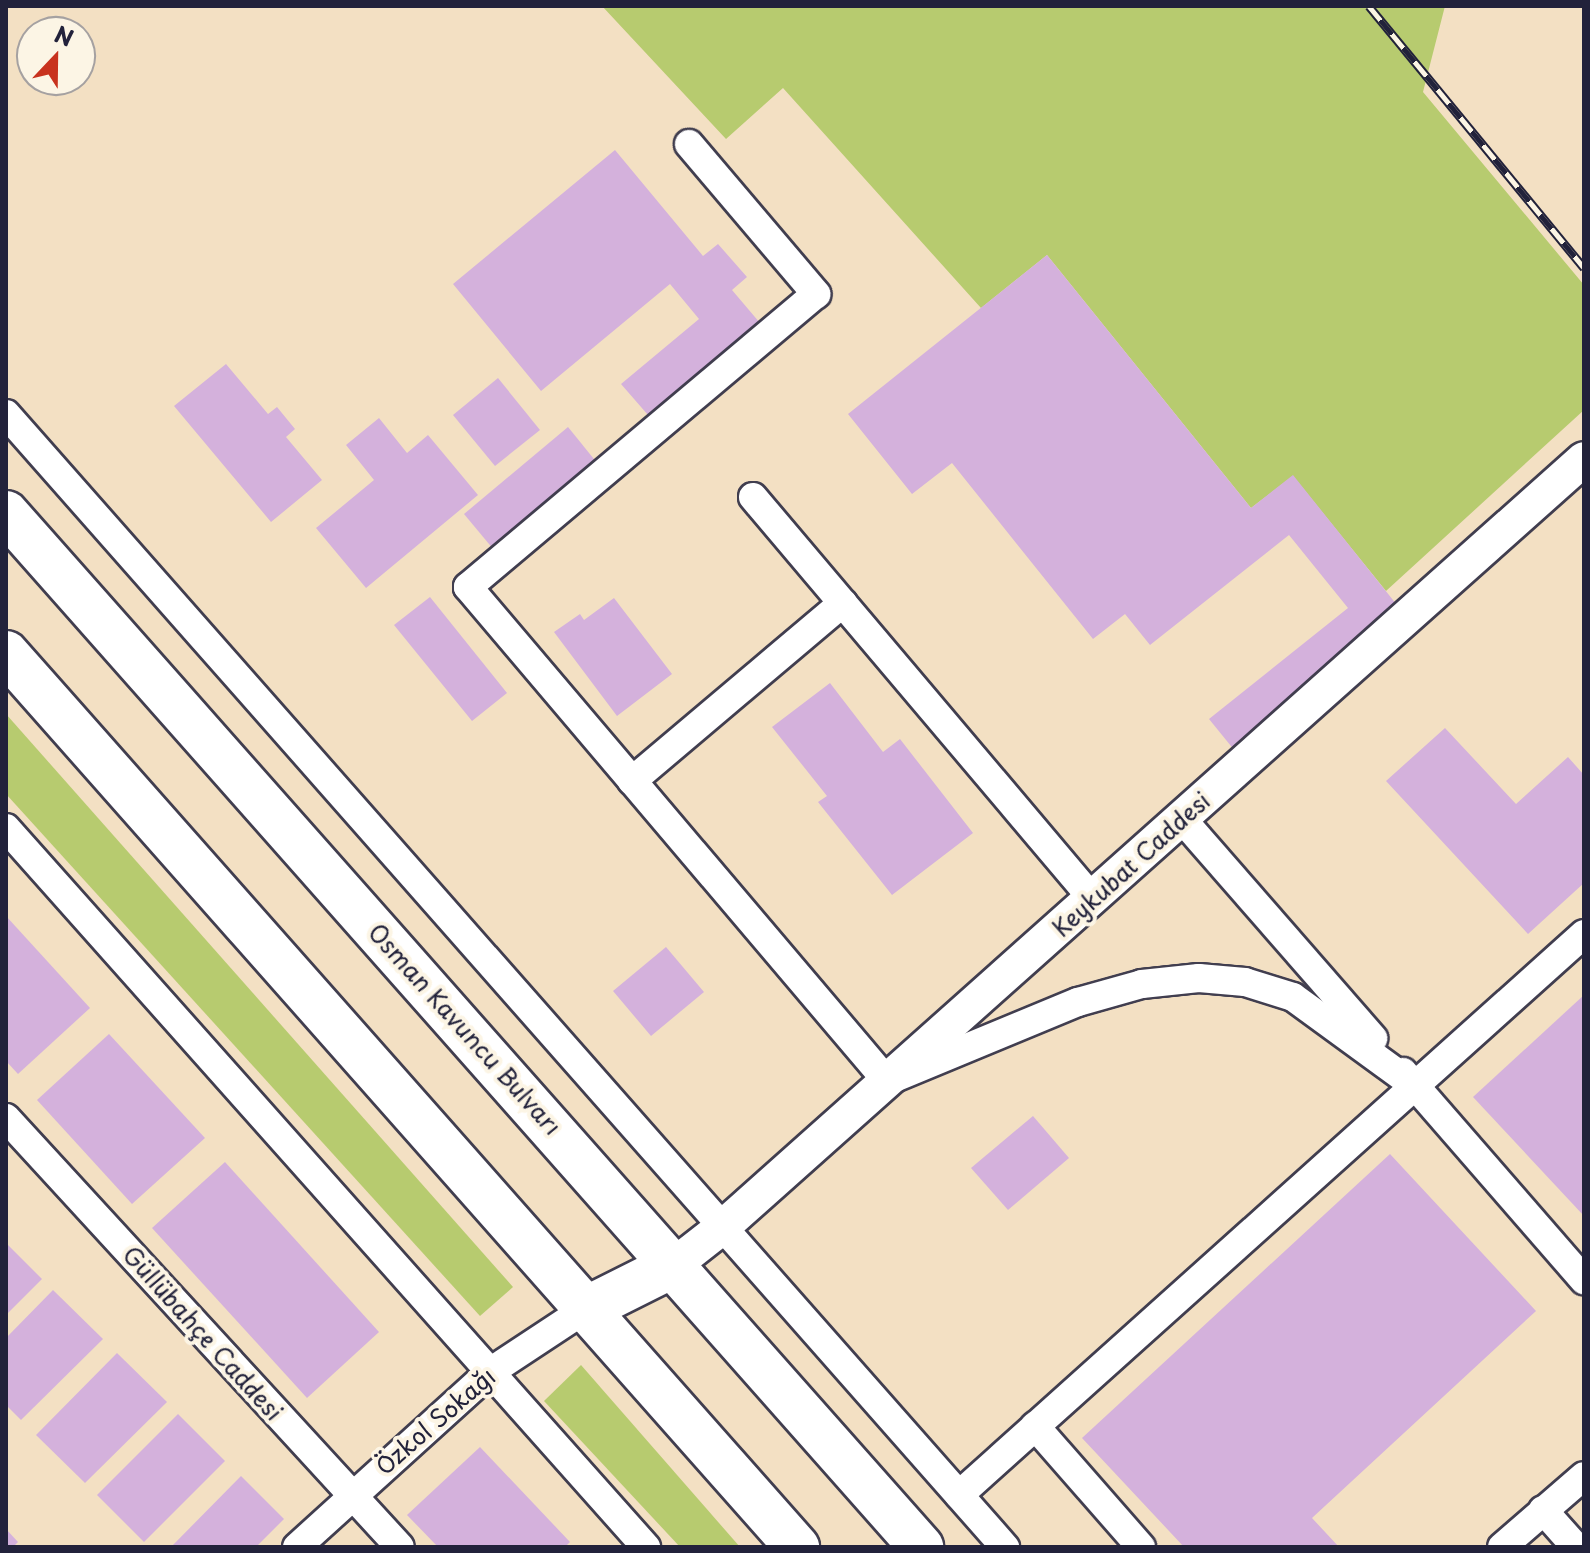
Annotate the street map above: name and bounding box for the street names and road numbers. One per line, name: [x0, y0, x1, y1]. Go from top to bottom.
street label: Keykubat Caddesi: [1046, 785, 1216, 943]
street label: Osman Kavuncu Bulvarı: [362, 917, 568, 1141]
street label: Güllübahçe Caddesi: [117, 1240, 289, 1426]
street label: Özkol Sokağı: [369, 1361, 501, 1481]

